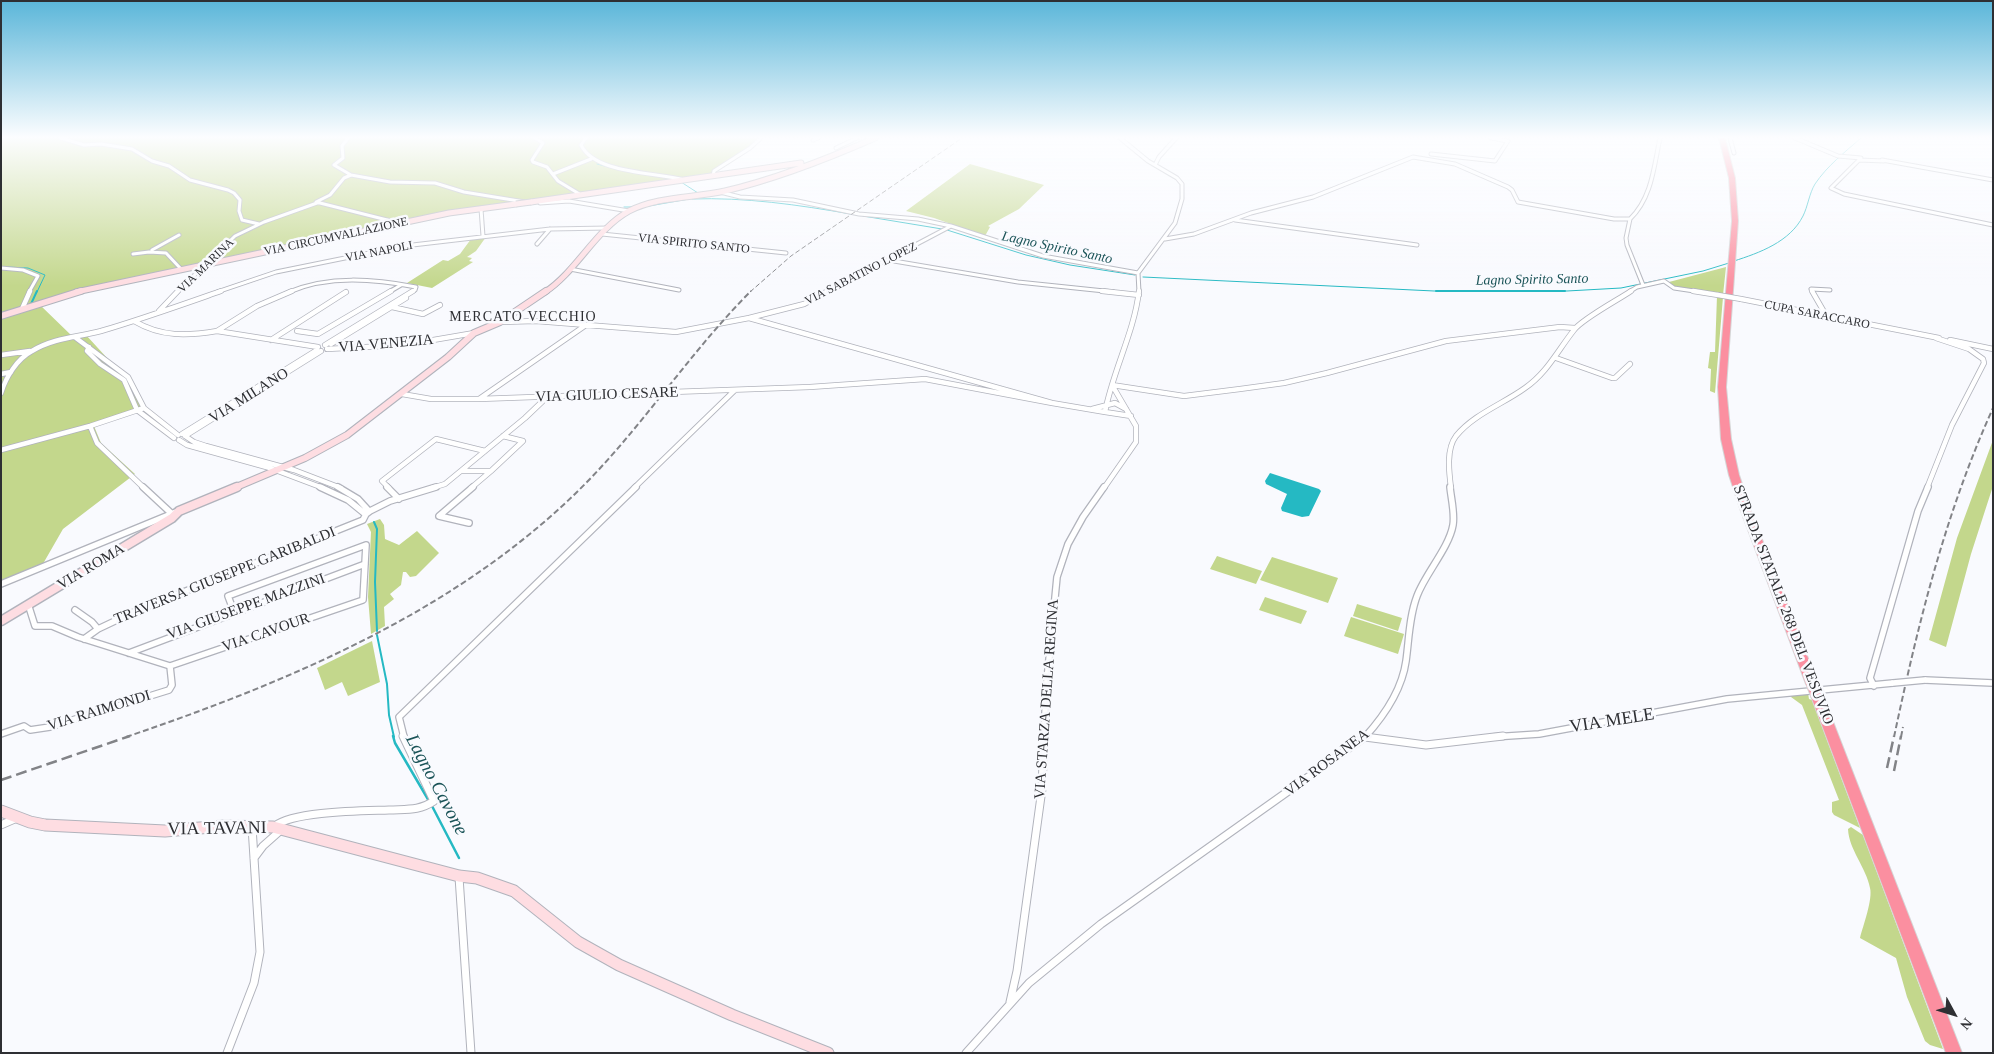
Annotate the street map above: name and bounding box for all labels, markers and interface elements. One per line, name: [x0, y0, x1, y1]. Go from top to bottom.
street label: VIA CIRCUMVALLAZIONE: [263, 215, 409, 259]
water label: Lagno Spirito Santo: [1000, 228, 1114, 268]
street label: VIA SPIRITO SANTO: [637, 231, 751, 257]
street label: VIA MARINA: [175, 235, 237, 297]
street label: VIA NAPOLI: [344, 238, 414, 266]
street label: VIA SABATINO LOPEZ: [802, 239, 920, 309]
water label: Lagno Spirito Santo: [1475, 271, 1589, 289]
street label: CUPA SARACCARO: [1763, 298, 1871, 332]
district label: MERCATO VECCHIO: [447, 309, 599, 325]
street label: VIA VENEZIA: [338, 331, 434, 357]
street label: VIA MILANO: [206, 364, 292, 428]
street label: VIA GIULIO CESARE: [535, 384, 679, 406]
street label: STRADA STATALE 268 DEL VESUVIO: [1729, 483, 1837, 727]
street label: TRAVERSA GIUSEPPE GARIBALDI: [112, 523, 338, 629]
street label: VIA ROMA: [54, 540, 128, 594]
street label: VIA GIUSEPPE MAZZINI: [164, 570, 328, 644]
street label: VIA STARZA DELLA REGINA: [1031, 598, 1063, 800]
street label: VIA CAVOUR: [220, 610, 312, 656]
street label: VIA RAIMONDI: [45, 687, 153, 735]
street label: VIA MELE: [1568, 704, 1656, 738]
street label: VIA ROSANEA: [1281, 725, 1373, 801]
water label: Lagno Cavone: [400, 730, 472, 840]
street label: VIA TAVANI: [167, 817, 267, 841]
north arrow: [1929, 989, 1979, 1039]
text: N: [1957, 1015, 1975, 1032]

